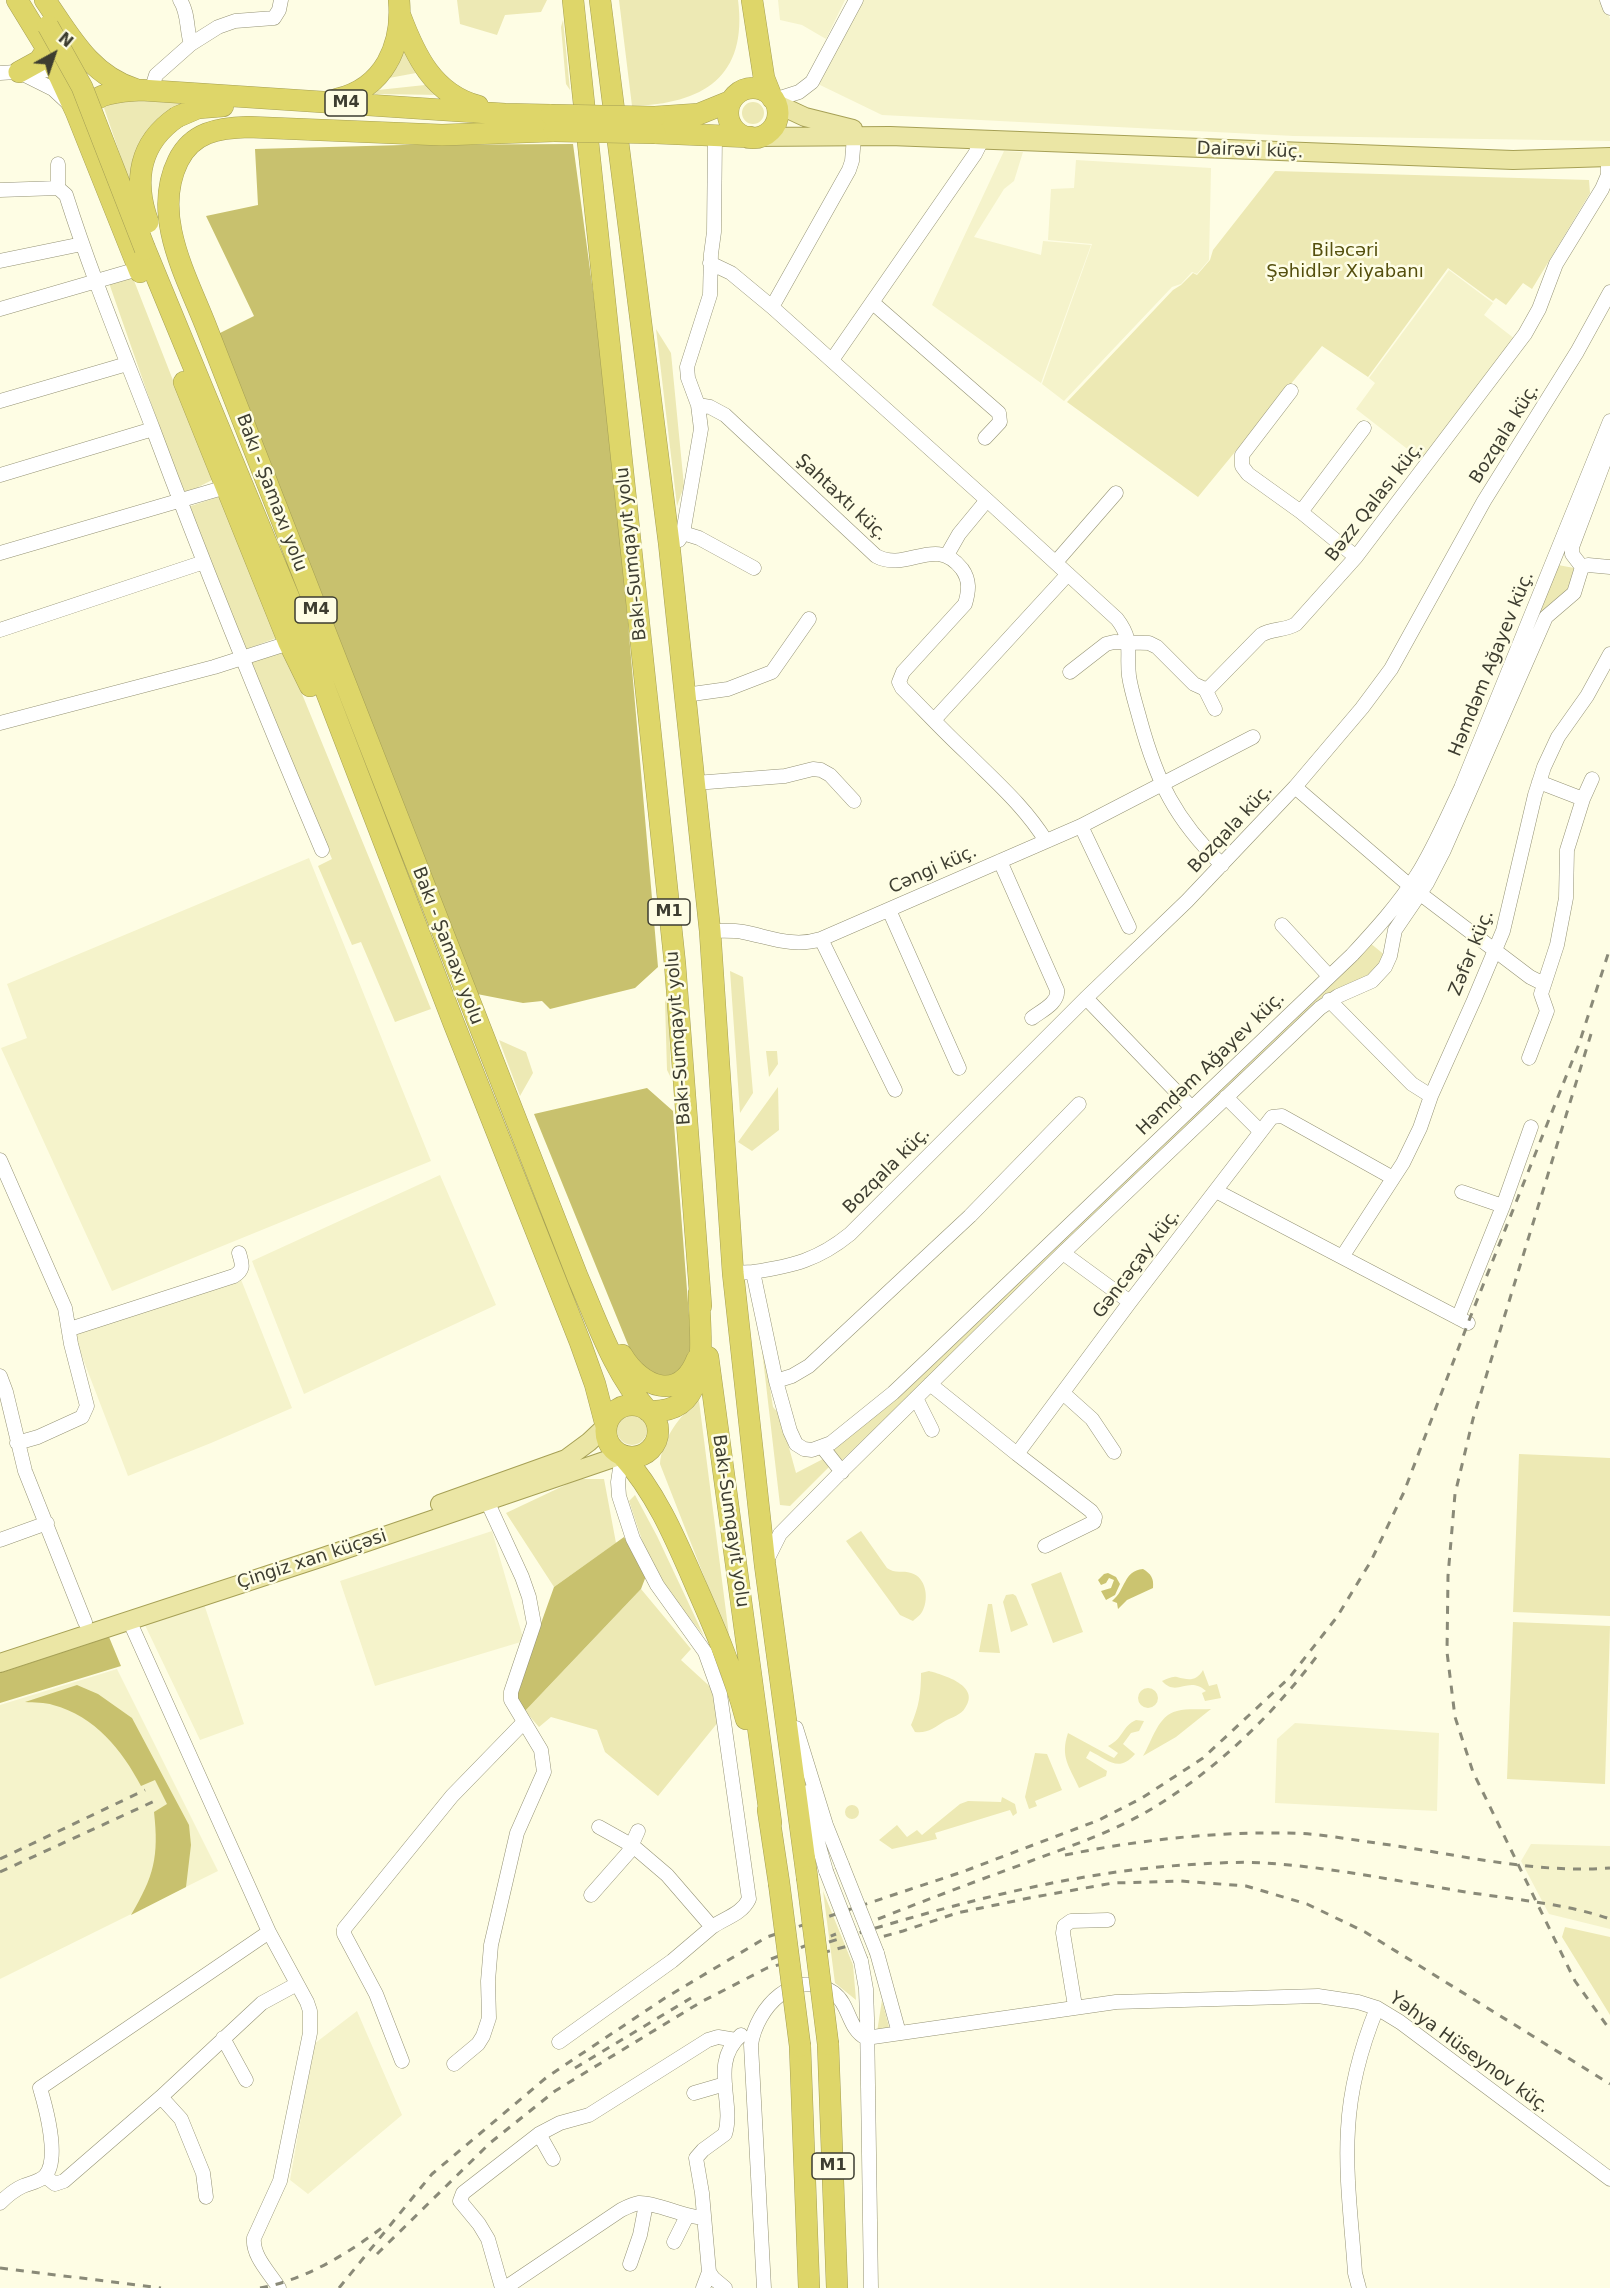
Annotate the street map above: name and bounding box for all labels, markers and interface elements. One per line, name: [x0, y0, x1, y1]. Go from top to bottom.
north arrow: [24, 24, 84, 84]
text: N: [55, 28, 77, 51]
road number: M4: [325, 90, 367, 116]
street label: Dairəvi küç.: [1196, 138, 1304, 164]
park label: Biləcəri Şəhidlər Xiyabanı: [1266, 240, 1424, 282]
street label: Bozqala küç.: [1466, 380, 1544, 488]
street label: Bakı - Şamaxı yolu: [231, 411, 311, 575]
street label: Bəzz Qalası küç.: [1321, 438, 1429, 566]
street label: Şahtaxtı küç.: [791, 450, 891, 546]
street label: Bakı-Sumqayıt yolu: [612, 466, 652, 642]
street label: Həmdəm Ağayev küç.: [1445, 568, 1539, 760]
road number: M4: [295, 597, 337, 623]
street label: Bozqala küç.: [1184, 780, 1278, 878]
street label: Cəngi küç.: [886, 841, 980, 899]
street label: Bakı - Şamaxı yolu: [407, 864, 487, 1028]
road number: M1: [648, 899, 690, 925]
street label: Zəfər küç.: [1445, 907, 1499, 999]
street label: Bakı-Sumqayıt yolu: [662, 950, 696, 1126]
street label: Həmdəm Ağayev küç.: [1132, 988, 1290, 1140]
street label: Bozqala küç.: [839, 1123, 935, 1219]
street label: Gəncəçay küç.: [1089, 1205, 1185, 1323]
street label: Bakı-Sumqayıt yolu: [707, 1433, 753, 1609]
street label: Çingiz xan küçəsi: [234, 1526, 390, 1594]
street label: Yəhya Hüseynov küç.: [1385, 1988, 1553, 2118]
road number: M1: [812, 2153, 854, 2179]

